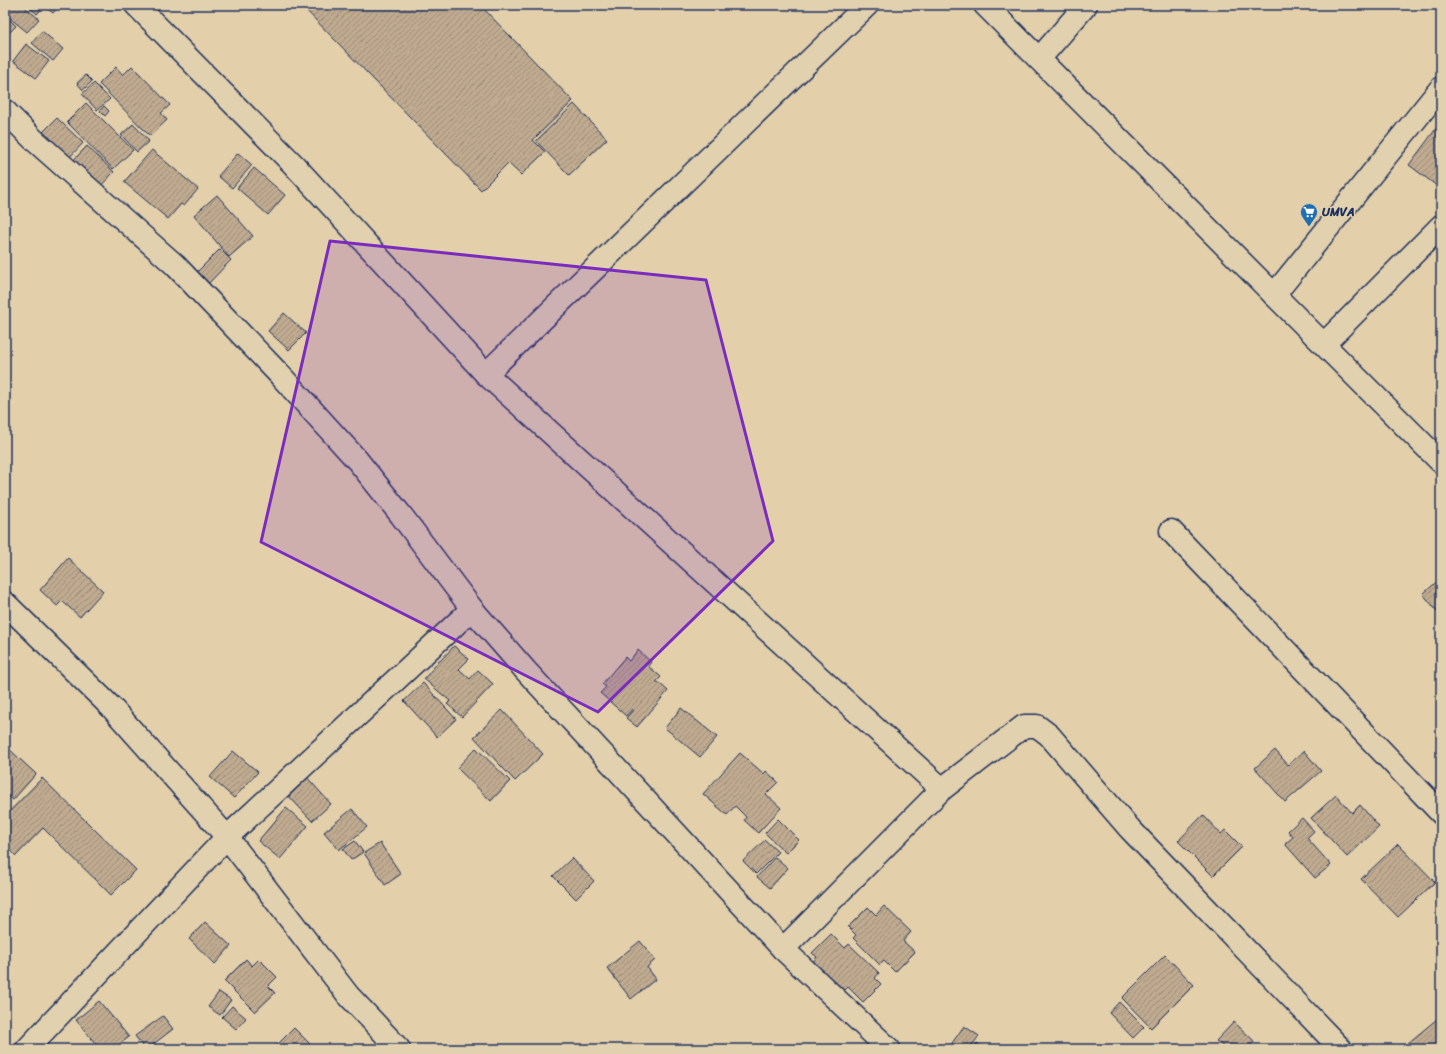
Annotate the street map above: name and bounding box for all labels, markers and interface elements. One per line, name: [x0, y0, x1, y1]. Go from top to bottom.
place label: UMVA: [1322, 201, 1355, 223]
supermarket icon: UMVA: [1299, 202, 1319, 227]

